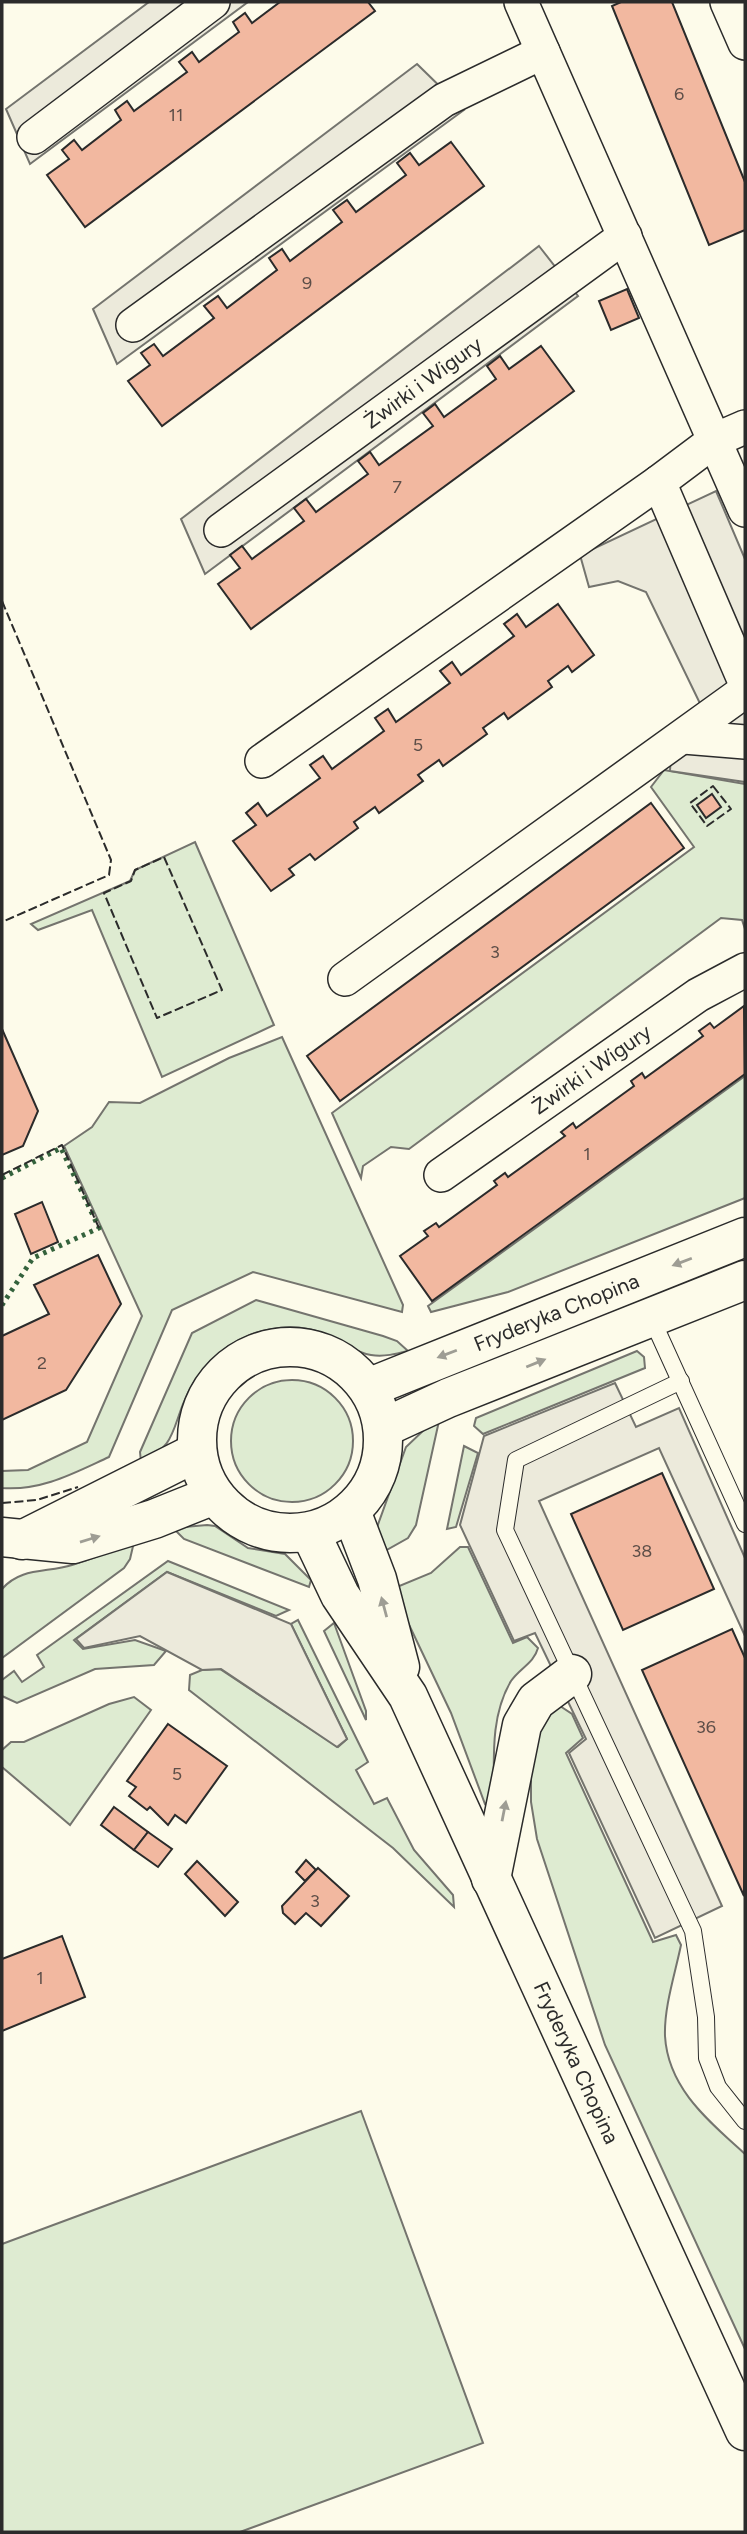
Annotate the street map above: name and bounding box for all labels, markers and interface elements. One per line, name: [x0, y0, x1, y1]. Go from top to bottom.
house number: 6: [674, 83, 684, 105]
house number: 11: [169, 104, 183, 126]
house number: 9: [302, 272, 312, 294]
street label: Żwirki i Wigury: [359, 331, 487, 434]
house number: 7: [392, 476, 402, 498]
house number: 5: [413, 734, 423, 756]
house number: 3: [490, 941, 500, 963]
street label: Żwirki i Wigury: [527, 1019, 656, 1119]
house number: 1: [583, 1143, 591, 1165]
one-way arrow: [671, 1256, 692, 1267]
street label: Fryderyka Chopina: [470, 1268, 642, 1356]
one-way arrow: [437, 1349, 458, 1360]
house number: 2: [37, 1352, 47, 1374]
one-way arrow: [525, 1357, 546, 1368]
one-way arrow: [79, 1533, 100, 1543]
house number: 38: [632, 1540, 652, 1562]
one-way arrow: [378, 1595, 389, 1617]
house number: 36: [696, 1716, 716, 1738]
house number: 5: [172, 1763, 182, 1785]
one-way arrow: [499, 1800, 510, 1822]
house number: 3: [310, 1890, 320, 1912]
house number: 1: [36, 1967, 44, 1989]
street label: Fryderyka Chopina: [529, 1977, 625, 2148]

